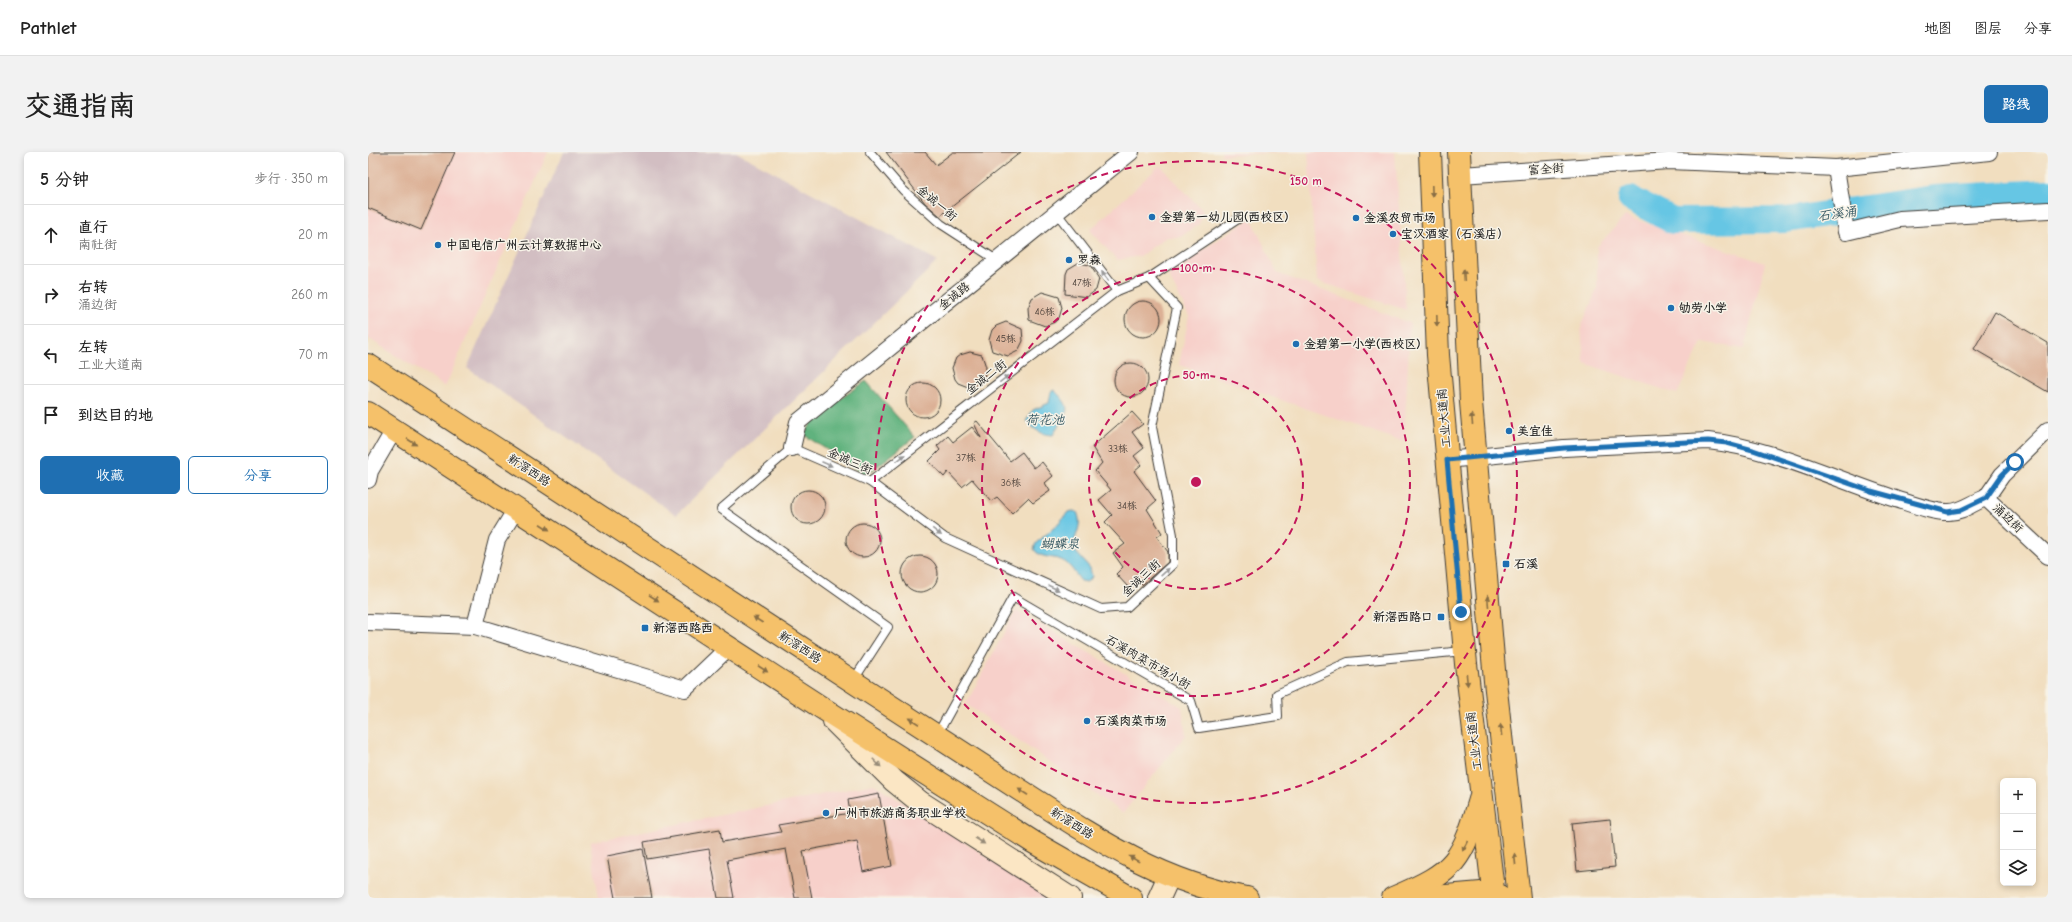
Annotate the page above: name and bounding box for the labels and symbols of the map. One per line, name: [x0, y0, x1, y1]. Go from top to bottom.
street label: 富全街: [1528, 161, 1564, 177]
text: 150 m: [1290, 174, 1322, 188]
street label: 金诚一街: [914, 182, 960, 224]
one-way arrow: [1428, 185, 1435, 197]
water label: 石溪涌: [1817, 203, 1858, 224]
place label: 金碧第一幼儿园(西校区): [1160, 210, 1289, 224]
place label: 金溪农贸市场: [1364, 211, 1436, 225]
marker: 金碧第一幼儿园(西校区): [1147, 212, 1157, 222]
marker: 金溪农贸市场: [1351, 213, 1361, 223]
place label: 宝汉酒家（石溪店）: [1401, 227, 1509, 241]
marker: 宝汉酒家（石溪店）: [1388, 229, 1398, 239]
place label: 中国电信广州云计算数据中心: [446, 238, 602, 252]
marker: 中国电信广州云计算数据中心: [433, 240, 443, 250]
place label: 罗森: [1077, 253, 1101, 267]
marker: 罗森: [1064, 255, 1074, 265]
text: 100 m: [1180, 261, 1212, 275]
one-way arrow: [1461, 269, 1468, 281]
one-way arrow: [1101, 271, 1110, 282]
house number: 47栋: [1072, 277, 1092, 289]
street label: 金诚路: [936, 279, 972, 313]
place label: 劬劳小学: [1679, 301, 1727, 315]
marker: 劬劳小学: [1666, 303, 1676, 313]
house number: 46栋: [1035, 306, 1055, 318]
one-way arrow: [1433, 315, 1440, 327]
house number: 45栋: [996, 333, 1016, 345]
place label: 金碧第一小学(西校区): [1304, 337, 1421, 351]
marker: 金碧第一小学(西校区): [1291, 339, 1301, 349]
street label: 金诚二街: [963, 357, 1009, 397]
text: 50 m: [1182, 368, 1210, 382]
one-way arrow: [998, 374, 1009, 383]
street label: 工业大道南: [1434, 387, 1454, 449]
water label: 荷花池: [1025, 412, 1065, 427]
one-way arrow: [1469, 413, 1476, 425]
place label: 美宜佳: [1517, 424, 1553, 438]
marker: 美宜佳: [1504, 426, 1514, 436]
one-way arrow: [407, 438, 418, 446]
house number: 33栋: [1108, 443, 1128, 455]
street label: 金诚三街: [825, 445, 875, 477]
street label: 新滘西路: [505, 451, 553, 489]
house number: 37栋: [956, 452, 976, 464]
route start: [2006, 453, 2024, 471]
one-way arrow: [896, 454, 907, 463]
one-way arrow: [822, 461, 834, 467]
centre of rings: [1189, 475, 1203, 489]
house number: 36栋: [1001, 477, 1021, 489]
house number: 34栋: [1117, 500, 1137, 512]
street label: 涌边街: [1990, 501, 2026, 535]
one-way arrow: [539, 524, 551, 531]
one-way arrow: [931, 528, 942, 536]
water label: 蝴蝶泉: [1040, 536, 1080, 551]
street label: 金诚三街: [1119, 557, 1163, 599]
place label: 石溪: [1514, 557, 1538, 571]
marker: 石溪: [1501, 559, 1511, 569]
one-way arrow: [1160, 567, 1170, 576]
one-way arrow: [1048, 586, 1060, 592]
one-way arrow: [649, 594, 660, 602]
one-way arrow: [1485, 595, 1492, 607]
route end: [1452, 603, 1470, 621]
place label: 新滘西路口: [1373, 610, 1433, 624]
marker: 新滘西路口: [1436, 612, 1446, 622]
one-way arrow: [752, 616, 764, 623]
place label: 新滘西路西: [653, 621, 713, 635]
marker: 新滘西路西: [640, 623, 650, 633]
street label: 新滘西路: [776, 628, 824, 666]
street label: 石溪肉菜市场小街: [1103, 632, 1193, 692]
one-way arrow: [758, 665, 768, 673]
one-way arrow: [1464, 674, 1471, 686]
street label: 工业大道南: [1463, 710, 1485, 772]
place label: 石溪肉菜市场: [1095, 714, 1167, 728]
marker: 石溪肉菜市场: [1082, 716, 1092, 726]
one-way arrow: [908, 718, 919, 725]
one-way arrow: [1498, 724, 1504, 736]
one-way arrow: [872, 759, 882, 768]
one-way arrow: [1017, 788, 1029, 795]
street label: 新滘西路: [1048, 804, 1096, 842]
place label: 广州市旅游商务职业学校: [834, 806, 966, 820]
marker: 广州市旅游商务职业学校: [821, 808, 831, 818]
one-way arrow: [975, 837, 985, 845]
one-way arrow: [1462, 841, 1468, 852]
one-way arrow: [1512, 853, 1518, 865]
one-way arrow: [1128, 856, 1140, 863]

